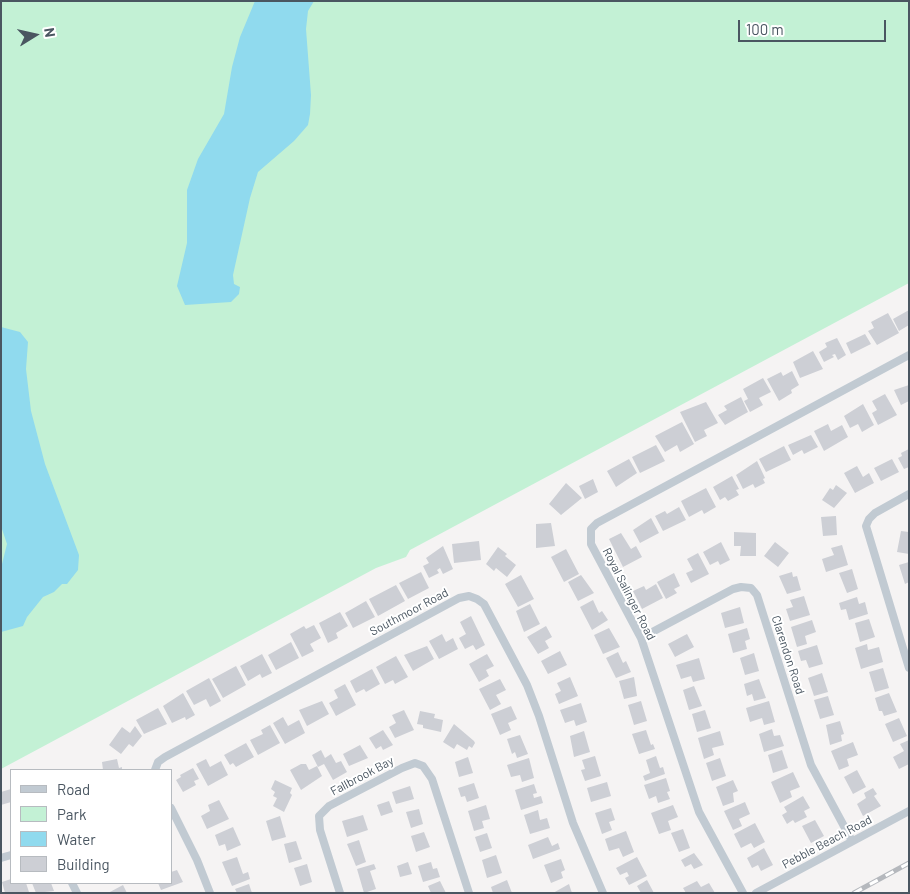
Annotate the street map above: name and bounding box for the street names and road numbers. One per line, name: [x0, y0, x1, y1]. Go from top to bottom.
street label: Royal Salinger Road: [599, 545, 659, 643]
street label: Southmoor Road: [367, 585, 451, 639]
street label: Clarendon Road: [769, 614, 807, 696]
street label: Fallbrook Bay: [328, 753, 396, 799]
street label: Pebble Beach Road: [780, 812, 874, 872]

